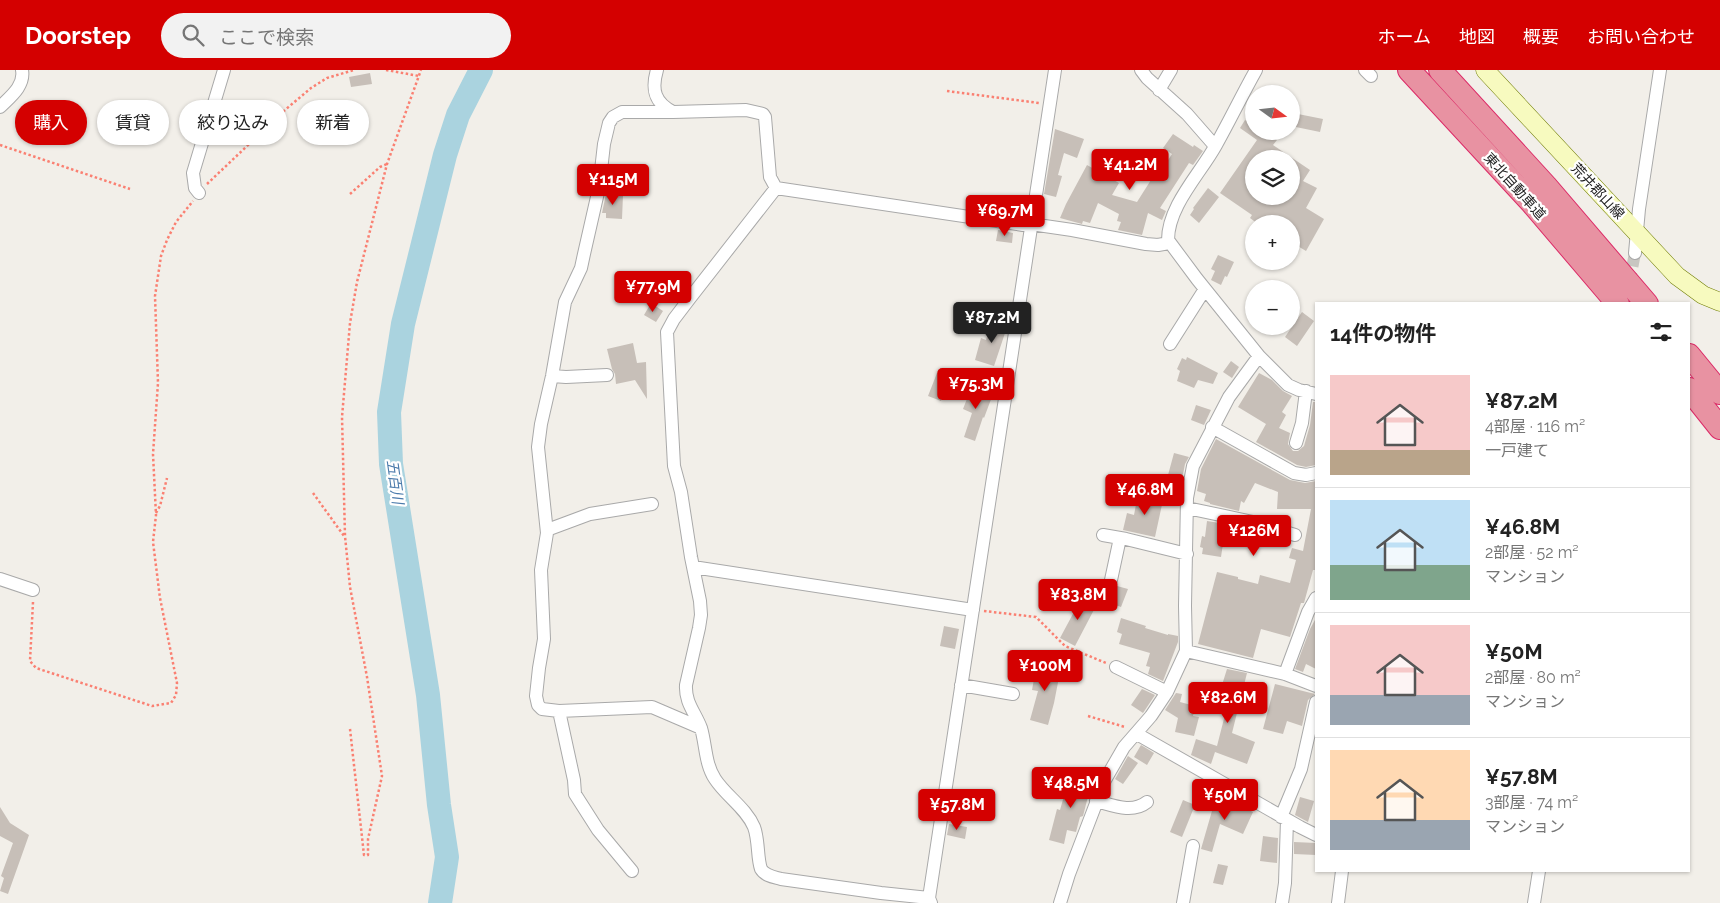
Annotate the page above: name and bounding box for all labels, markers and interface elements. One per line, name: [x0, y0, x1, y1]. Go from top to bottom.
search box: [161, 13, 511, 58]
text: Doorstep: [25, 21, 131, 50]
icon: search: [179, 21, 207, 49]
text: ここで検索: [219, 26, 314, 48]
text: ホーム: [1378, 26, 1431, 47]
text: 地図: [1459, 26, 1495, 47]
text: 概要: [1523, 26, 1559, 47]
text: お問い合わせ: [1587, 26, 1695, 47]
north arrow: [1245, 85, 1300, 140]
map controls: [1245, 85, 1300, 335]
chip: 購入: [15, 100, 87, 145]
chip: 賃貸: [97, 100, 169, 145]
chip: 絞り込み: [179, 100, 287, 145]
chip: 新着: [297, 100, 369, 145]
pin: ¥41.2M: [1089, 148, 1171, 191]
street label: 東北自動車道: [1481, 149, 1549, 223]
button: layers: [1245, 150, 1300, 205]
text: ¥41.2M: [1103, 155, 1157, 174]
street label: 荒井郡山線: [1568, 160, 1628, 222]
pin: ¥115M: [578, 164, 648, 206]
text: ¥115M: [588, 170, 638, 189]
pin: ¥69.7M: [964, 194, 1046, 237]
text: ¥69.7M: [977, 201, 1033, 220]
button: +: [1245, 215, 1300, 270]
pin: ¥77.9M: [612, 270, 694, 313]
text: ¥77.9M: [625, 277, 681, 296]
button: −: [1245, 280, 1300, 335]
pin: ¥87.2M: [951, 302, 1033, 344]
text: ¥87.2M: [964, 308, 1020, 327]
icon: filters: [1647, 318, 1675, 346]
text: 14件の物件: [1330, 321, 1436, 346]
pin: ¥75.3M: [935, 368, 1017, 410]
text: ¥75.3M: [948, 374, 1004, 393]
text: ¥87.2M: [1485, 388, 1558, 413]
icon: home: [1370, 395, 1430, 455]
text: 4部屋 · 116 m²: [1485, 417, 1585, 436]
text: 一戸建て: [1485, 441, 1549, 460]
water label: 五百川: [383, 458, 407, 508]
pin: ¥46.8M: [1104, 474, 1186, 516]
text: ¥46.8M: [1116, 480, 1174, 499]
pin: ¥126M: [1219, 514, 1289, 557]
text: ¥46.8M: [1485, 514, 1560, 539]
icon: home: [1370, 520, 1430, 580]
text: ¥126M: [1228, 521, 1280, 540]
text: 2部屋 · 52 m²: [1485, 543, 1579, 562]
text: マンション: [1485, 567, 1565, 586]
pin: ¥83.8M: [1037, 578, 1119, 621]
text: ¥83.8M: [1049, 585, 1107, 604]
text: ¥50M: [1485, 639, 1543, 664]
icon: home: [1370, 645, 1430, 705]
pin: ¥100M: [1010, 650, 1080, 692]
text: ¥100M: [1019, 656, 1071, 675]
text: 2部屋 · 80 m²: [1485, 668, 1581, 687]
pin: ¥82.6M: [1187, 682, 1269, 724]
text: ¥82.6M: [1199, 688, 1257, 707]
text: マンション: [1485, 692, 1565, 711]
text: ¥57.8M: [1485, 764, 1558, 789]
pin: ¥48.5M: [1030, 766, 1112, 809]
icon: home: [1370, 770, 1430, 830]
text: ¥48.5M: [1043, 773, 1099, 792]
pin: ¥50M: [1195, 778, 1255, 821]
text: ¥50M: [1203, 785, 1247, 804]
pin: ¥57.8M: [916, 788, 998, 831]
text: 3部屋 · 74 m²: [1485, 793, 1578, 812]
text: ¥57.8M: [929, 795, 985, 814]
text: マンション: [1485, 817, 1565, 836]

